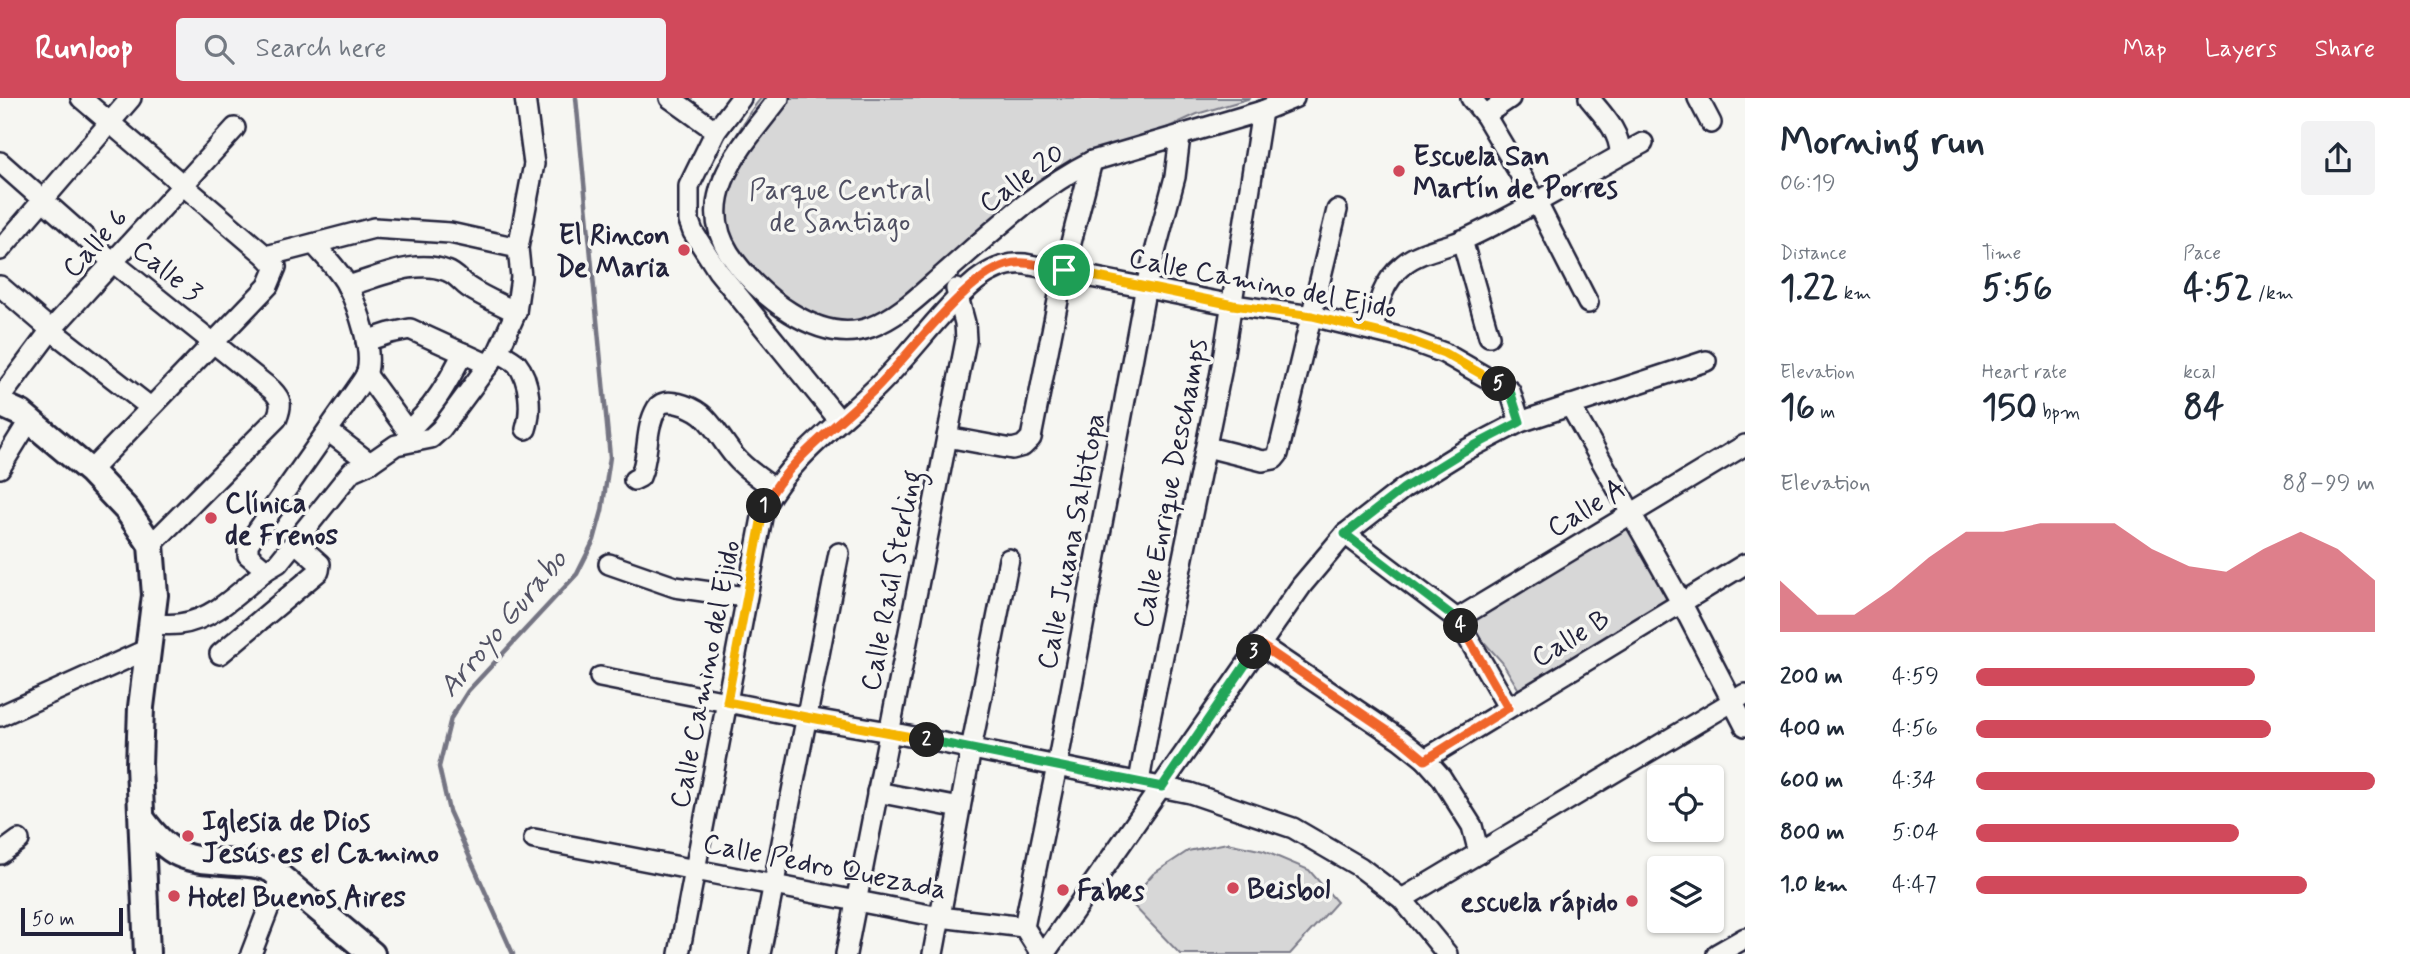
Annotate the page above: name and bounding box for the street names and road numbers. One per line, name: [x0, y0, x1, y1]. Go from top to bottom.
street label: Calle 20: [972, 135, 1073, 223]
street label: Calle 6: [55, 201, 137, 287]
street label: Calle 3: [124, 232, 210, 312]
street label: Calle Camino del Ejido: [1125, 240, 1400, 329]
street label: Calle Enrique Deschamps: [1125, 336, 1218, 631]
street label: Calle Juana Saltitopa: [1029, 410, 1115, 673]
street label: Calle Raúl Sterling: [853, 467, 935, 695]
street label: Calle A: [1541, 471, 1634, 547]
street label: Calle Camino del Ejido: [662, 537, 751, 812]
street label: Calle B: [1525, 601, 1617, 677]
street label: Calle Pedro Quezada: [700, 826, 949, 909]

